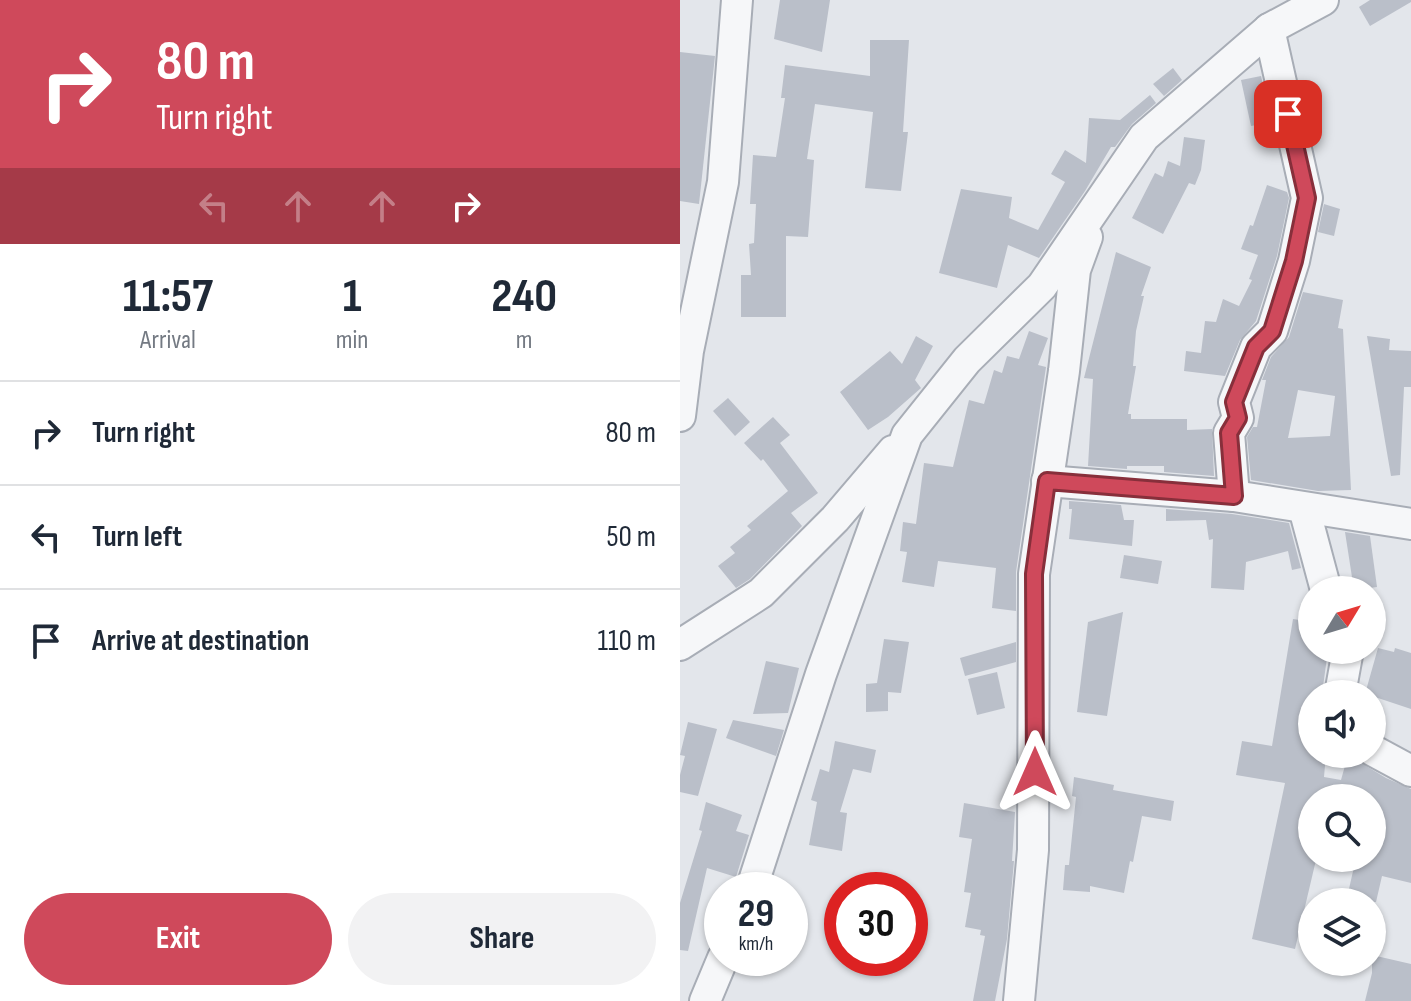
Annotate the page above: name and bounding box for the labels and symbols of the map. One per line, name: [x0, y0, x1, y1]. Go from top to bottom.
pin: [1254, 80, 1322, 148]
north arrow: [1298, 576, 1386, 664]
position arrow: [993, 730, 1077, 814]
speed limit sign: 30: [824, 872, 928, 976]

